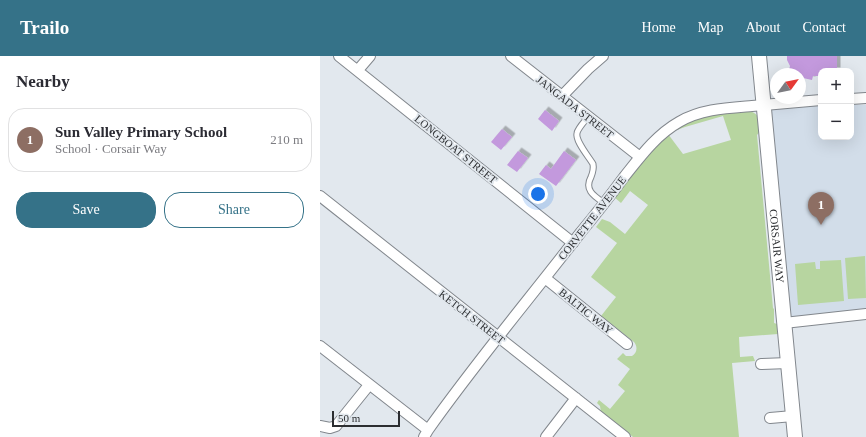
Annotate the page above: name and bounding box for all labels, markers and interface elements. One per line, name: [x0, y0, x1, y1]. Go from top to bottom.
text: Trailo: [20, 17, 69, 38]
text: Home: [642, 20, 676, 35]
text: Map: [698, 20, 723, 35]
text: About: [745, 20, 780, 35]
text: Contact: [802, 20, 846, 35]
north arrow: [770, 68, 806, 104]
map controls: [818, 68, 854, 140]
button: +: [818, 68, 854, 104]
text: Nearby: [16, 72, 70, 91]
street label: JANGADA STREET: [534, 73, 616, 141]
button: −: [818, 104, 854, 140]
street label: LONGBOAT STREET: [413, 112, 500, 186]
text: Sun Valley Primary School: [55, 124, 227, 140]
text: 1: [27, 132, 33, 147]
text: 210 m: [270, 132, 303, 147]
text: School · Corsair Way: [55, 141, 167, 156]
street label: CORVETTE AVENUE: [556, 174, 628, 262]
your location: [528, 184, 548, 204]
button: Save: [16, 192, 156, 228]
button: Share: [164, 192, 304, 228]
pin: 1: [808, 192, 834, 225]
street label: CORSAIR WAY: [767, 209, 786, 284]
street label: BALTIC WAY: [557, 286, 615, 336]
street label: KETCH STREET: [437, 288, 507, 346]
scale bar: [332, 409, 400, 428]
text: 50 m: [338, 412, 360, 424]

